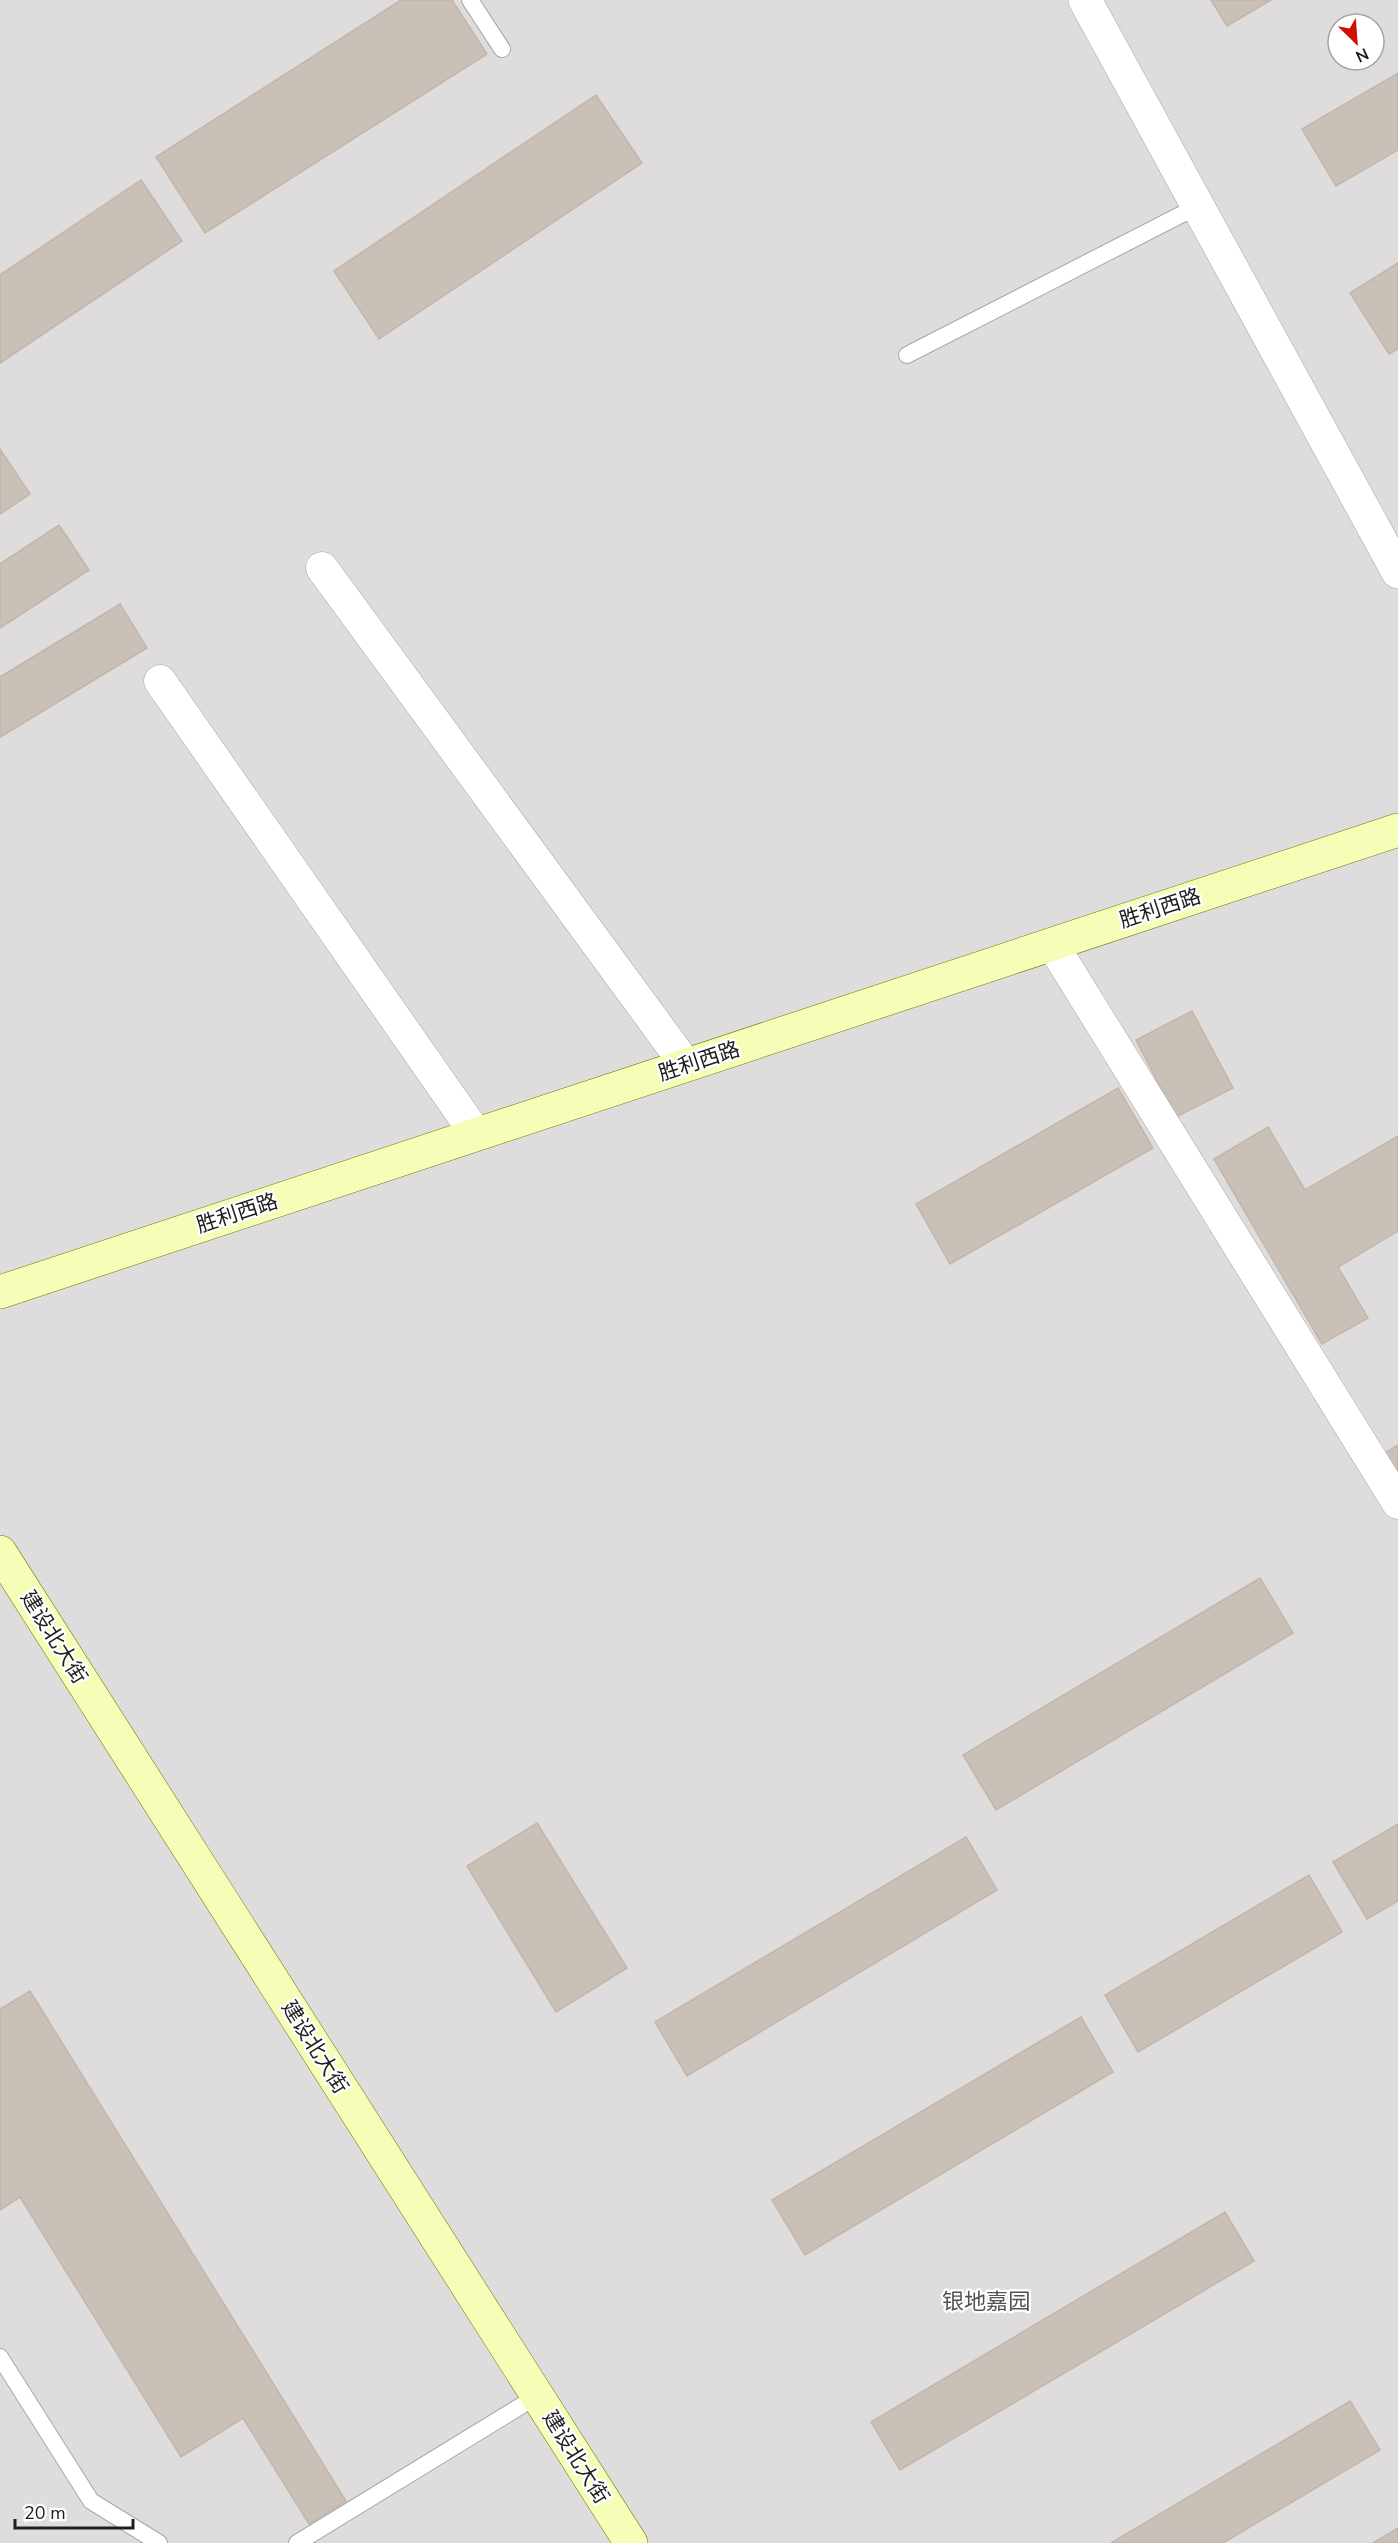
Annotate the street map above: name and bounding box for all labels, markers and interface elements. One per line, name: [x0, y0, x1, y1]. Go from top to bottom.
north arrow: [1326, 12, 1386, 72]
text: N: [1352, 42, 1372, 67]
street label: 胜利西路: [1116, 882, 1204, 934]
street label: 胜利西路: [655, 1035, 743, 1087]
street label: 胜利西路: [193, 1187, 281, 1239]
street label: 建设北大街: [14, 1585, 94, 1689]
street label: 建设北大街: [275, 1995, 355, 2099]
district label: 银地嘉园: [942, 2287, 1030, 2317]
street label: 建设北大街: [536, 2405, 616, 2509]
scale bar: [15, 2492, 134, 2530]
text: 20 m: [24, 2501, 66, 2525]

